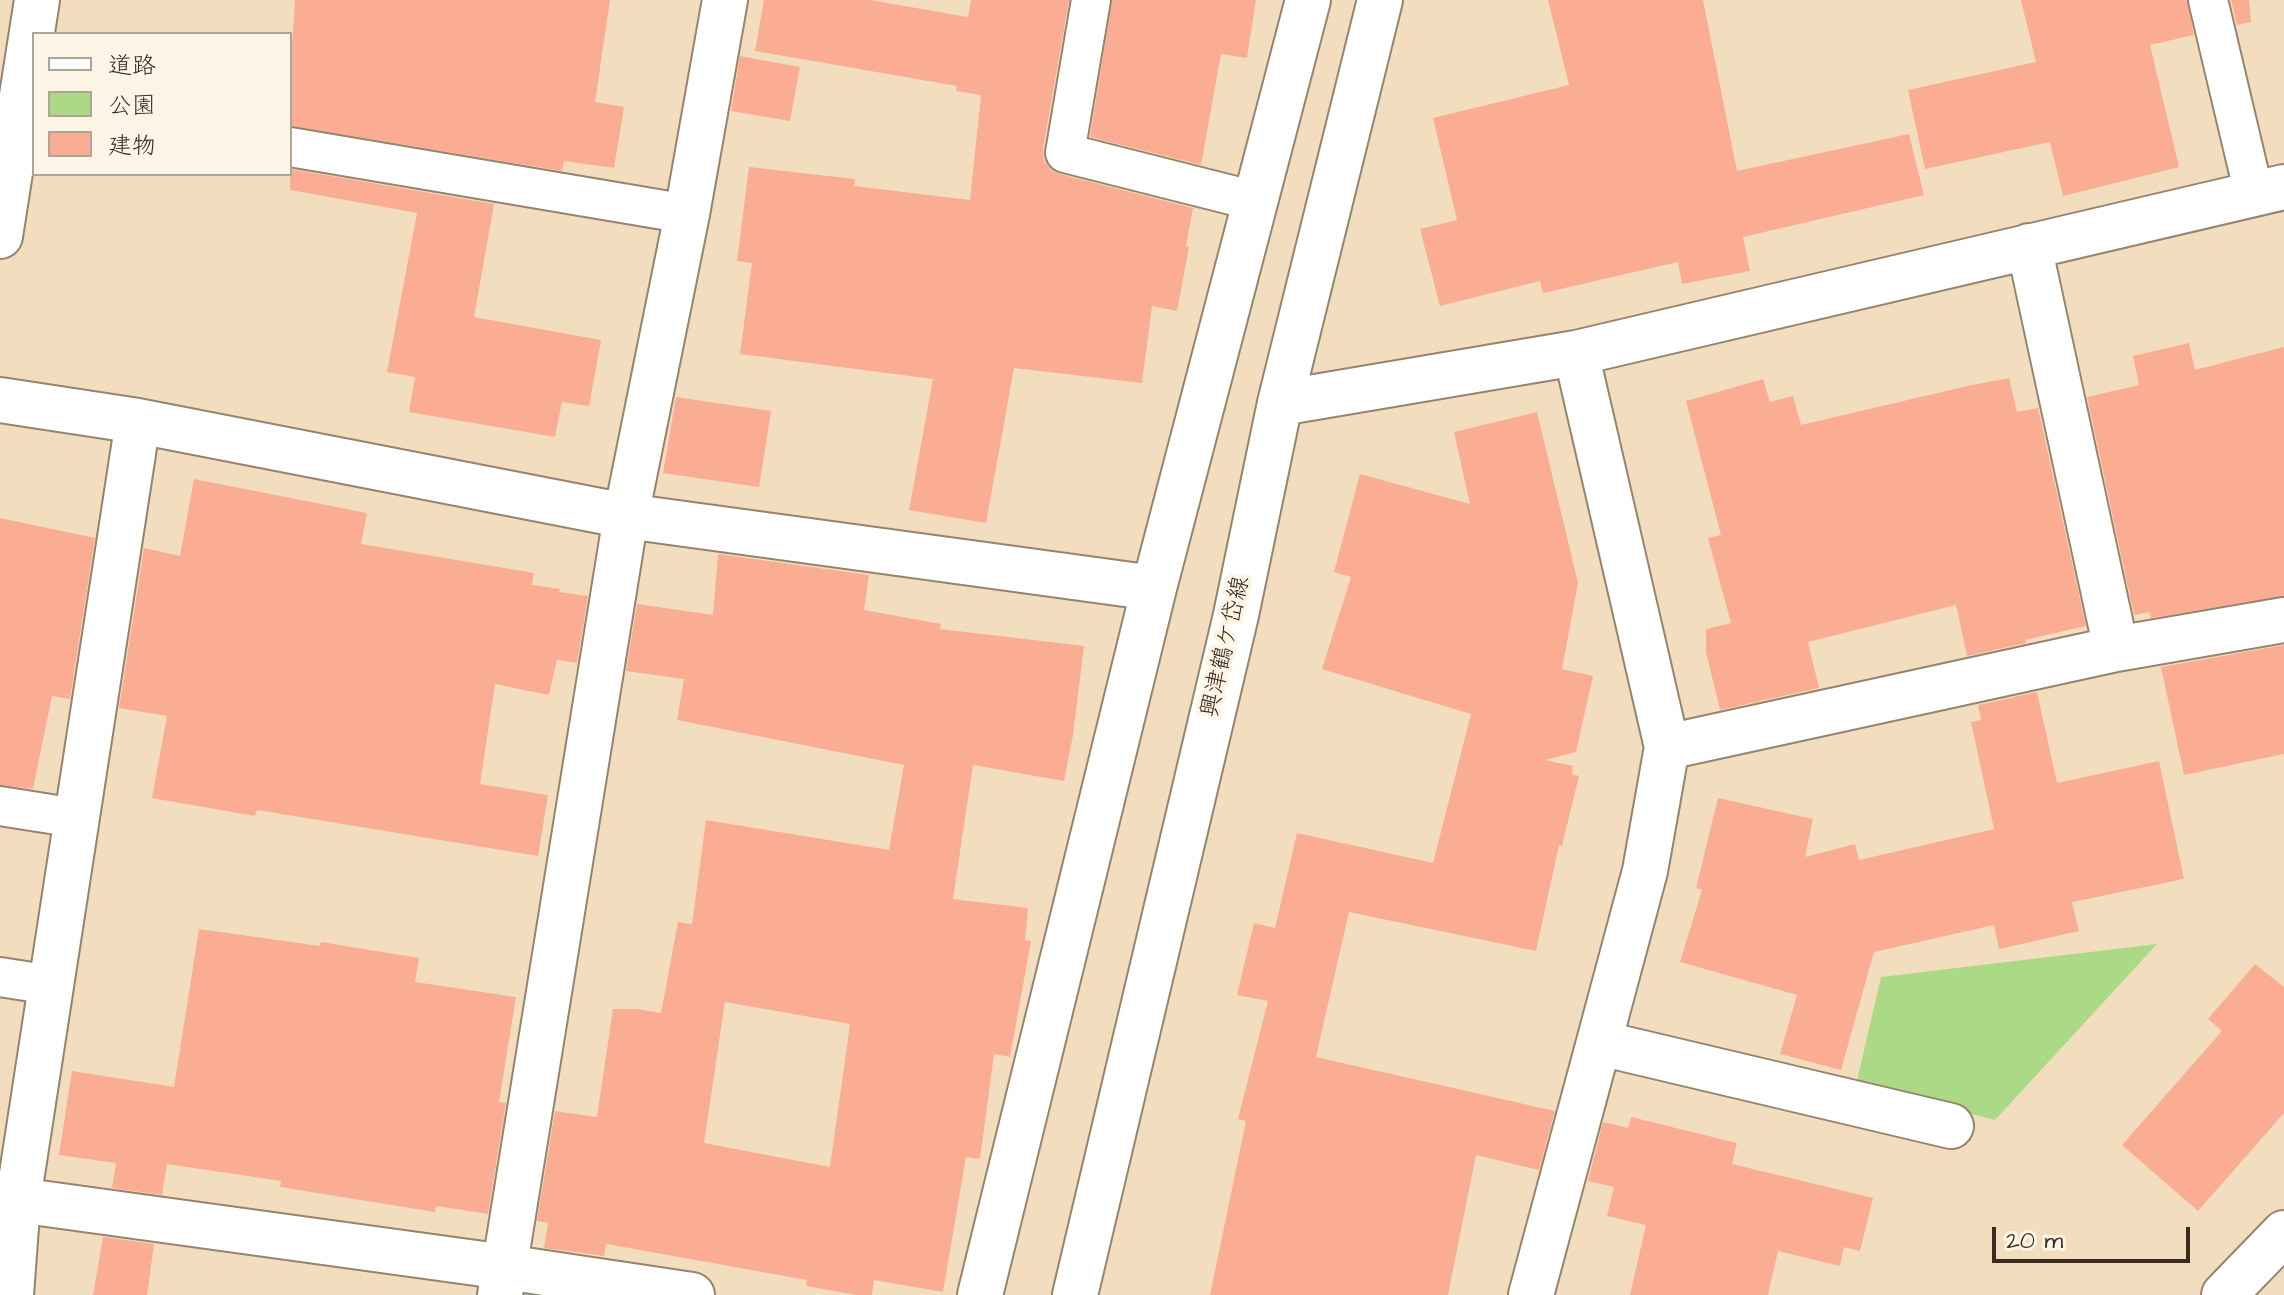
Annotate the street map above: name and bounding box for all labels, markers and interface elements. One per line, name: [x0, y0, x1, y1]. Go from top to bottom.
legend: [32, 32, 292, 176]
text: 道路: [108, 49, 156, 83]
text: 公園: [108, 89, 156, 123]
text: 建物: [108, 129, 156, 163]
street label: 興津鶴ケ岱線: [1197, 574, 1257, 720]
scale bar: [1996, 1211, 2194, 1261]
text: 20 m: [2006, 1224, 2063, 1258]

